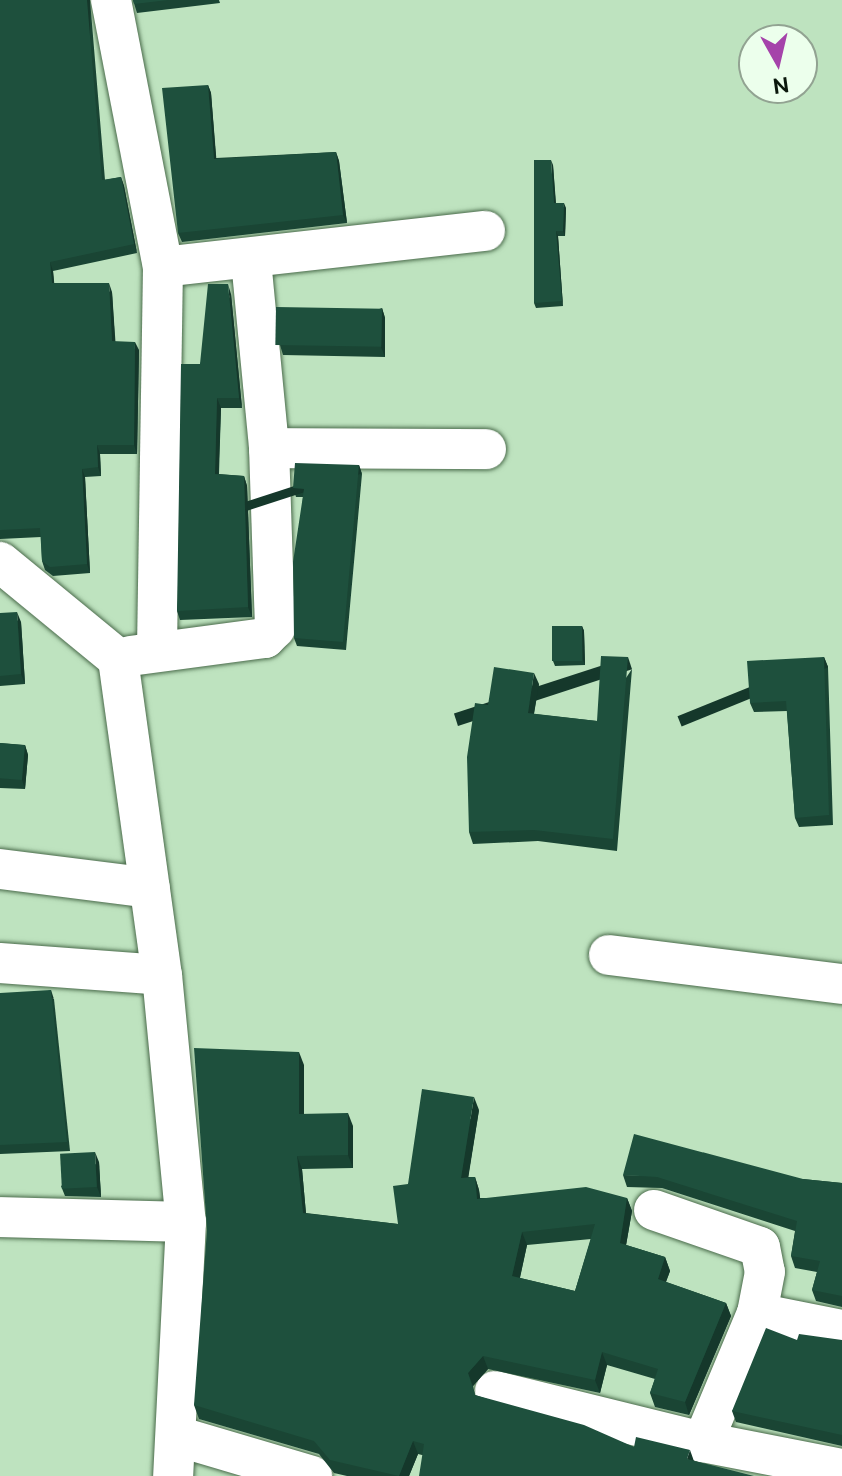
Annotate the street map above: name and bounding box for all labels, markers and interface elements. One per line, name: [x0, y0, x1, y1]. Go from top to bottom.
north arrow: [738, 24, 818, 104]
text: N: [771, 73, 791, 100]

